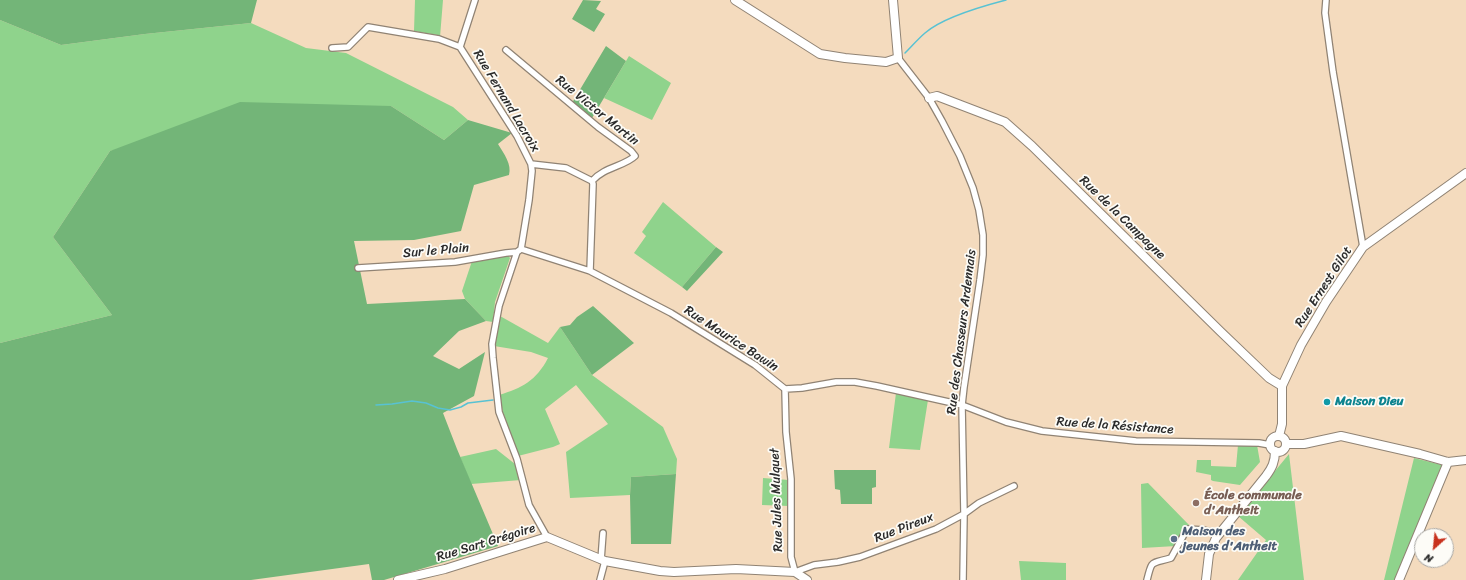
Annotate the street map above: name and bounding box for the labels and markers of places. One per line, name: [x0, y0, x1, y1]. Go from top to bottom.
place label: Maison Dieu: [1335, 394, 1404, 410]
marker: Maison Dieu: [1322, 397, 1332, 407]
place label: École communale d'Antheit: [1204, 488, 1302, 519]
marker: École communale d'Antheit: [1191, 498, 1201, 508]
place label: Maison des jeunes d'Antheit: [1182, 524, 1277, 555]
marker: Maison des jeunes d'Antheit: [1169, 534, 1179, 544]

